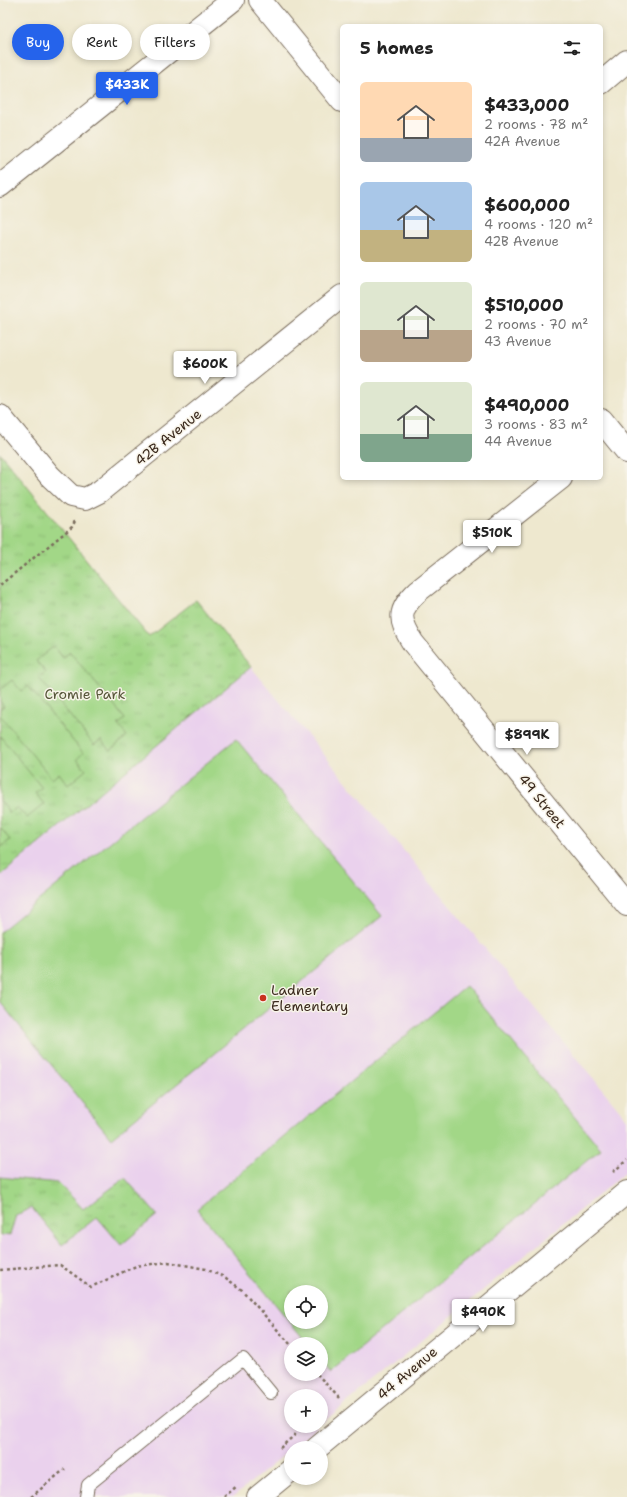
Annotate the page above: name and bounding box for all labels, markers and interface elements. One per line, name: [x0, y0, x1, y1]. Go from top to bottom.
chip: Buy: [12, 24, 64, 60]
chip: Rent: [72, 24, 132, 60]
chip: Filters: [140, 24, 210, 60]
text: 5 homes: [360, 37, 433, 59]
icon: filters: [561, 37, 583, 59]
pin: $433K: [99, 72, 155, 106]
text: $433K: [105, 76, 149, 93]
text: $433,000: [484, 94, 569, 116]
icon: home: [392, 98, 440, 146]
text: 2 rooms · 78 m²: [484, 116, 588, 133]
text: 42A Avenue: [484, 133, 560, 150]
text: $600,000: [484, 194, 570, 216]
icon: home: [392, 198, 440, 246]
text: 4 rooms · 120 m²: [484, 216, 593, 233]
text: 42B Avenue: [484, 233, 559, 250]
text: $510,000: [484, 294, 564, 316]
icon: home: [392, 298, 440, 346]
text: 2 rooms · 70 m²: [484, 316, 588, 333]
text: 43 Avenue: [484, 333, 552, 350]
pin: $600K: [177, 351, 233, 385]
text: $600K: [182, 355, 228, 372]
text: $490,000: [484, 394, 569, 416]
icon: home: [392, 398, 440, 446]
street label: 42B Avenue: [131, 405, 205, 469]
text: 3 rooms · 83 m²: [484, 416, 588, 433]
text: 44 Avenue: [484, 433, 552, 450]
pin: $510K: [464, 520, 520, 554]
text: $510K: [472, 524, 512, 541]
park label: Cromie Park: [45, 685, 125, 703]
pin: $899K: [499, 722, 555, 756]
text: $899K: [505, 726, 549, 743]
street label: 49 Street: [515, 770, 569, 832]
place label: Ladner Elementary: [271, 981, 348, 1015]
marker: Ladner Elementary: [258, 993, 268, 1003]
map controls: [284, 1285, 328, 1485]
button: locate: [284, 1285, 328, 1329]
pin: $490K: [455, 1299, 511, 1333]
text: $490K: [461, 1303, 505, 1320]
button: layers: [284, 1337, 328, 1381]
street label: 44 Avenue: [373, 1342, 441, 1403]
button: +: [284, 1389, 328, 1433]
button: −: [284, 1441, 328, 1485]

